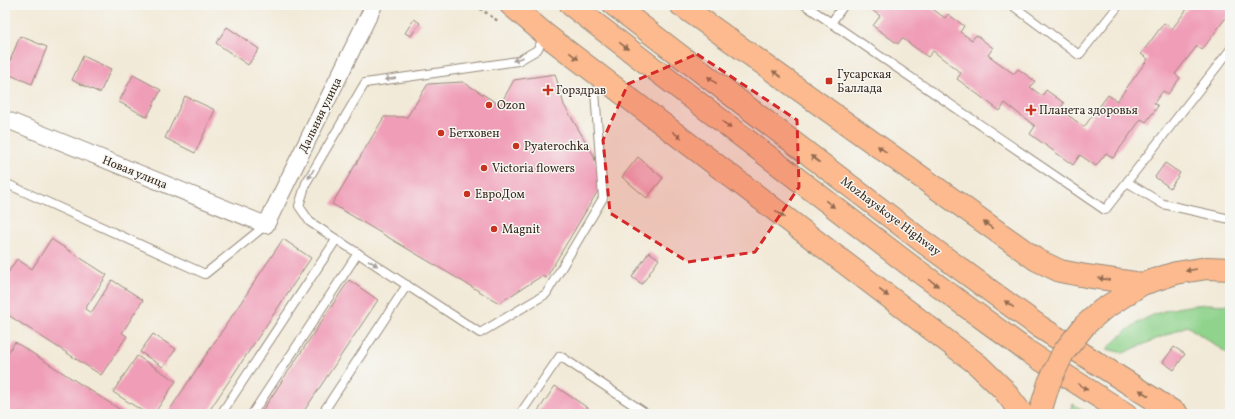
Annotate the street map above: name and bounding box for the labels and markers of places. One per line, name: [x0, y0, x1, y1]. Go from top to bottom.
place label: Гусарская Баллада: [837, 67, 891, 97]
marker: Гусарская Баллада: [824, 76, 834, 86]
place label: Горздрав: [556, 83, 606, 99]
marker: Горздрав: [543, 85, 553, 95]
place label: Ozon: [497, 98, 525, 114]
marker: Ozon: [484, 100, 494, 110]
place label: Планета здоровья: [1039, 103, 1138, 119]
marker: Планета здоровья: [1026, 105, 1036, 115]
place label: Бетховен: [449, 126, 500, 142]
marker: Бетховен: [436, 128, 446, 138]
place label: Pyaterochka: [524, 139, 589, 155]
marker: Pyaterochka: [511, 141, 521, 151]
place label: Victoria flowers: [492, 161, 575, 177]
marker: Victoria flowers: [479, 163, 489, 173]
place label: ЕвроДом: [475, 187, 525, 203]
marker: ЕвроДом: [462, 189, 472, 199]
place label: Magnit: [502, 222, 540, 238]
marker: Magnit: [489, 224, 499, 234]

